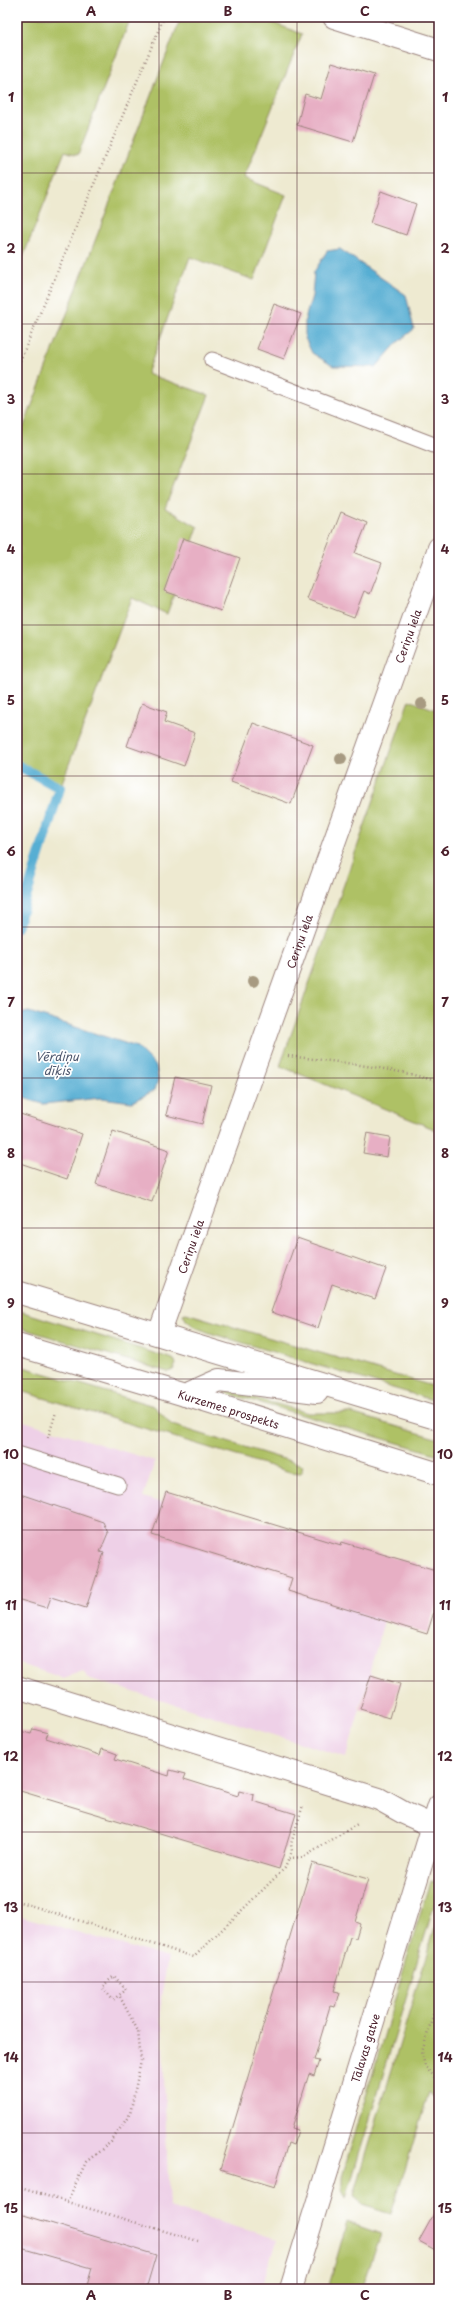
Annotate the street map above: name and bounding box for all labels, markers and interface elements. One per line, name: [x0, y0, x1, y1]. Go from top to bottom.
text: A: [86, 1, 96, 20]
text: B: [224, 1, 233, 20]
text: C: [360, 1, 370, 20]
text: 1: [8, 87, 14, 106]
text: 1: [442, 87, 448, 106]
text: 2: [6, 238, 16, 257]
text: 2: [440, 238, 450, 257]
text: 3: [7, 389, 16, 408]
text: 3: [441, 389, 450, 408]
text: 4: [7, 539, 16, 558]
text: 4: [441, 539, 450, 558]
street label: Ceriņu iela: [390, 606, 425, 665]
text: 5: [7, 690, 15, 709]
text: 5: [441, 690, 449, 709]
text: 6: [6, 841, 16, 860]
text: 6: [440, 841, 450, 860]
street label: Ceriņu iela: [281, 912, 316, 971]
text: 7: [7, 992, 15, 1011]
text: 7: [441, 992, 449, 1011]
water label: Vērdiņu dīķis: [35, 1047, 80, 1079]
text: 8: [7, 1143, 15, 1162]
text: 8: [441, 1143, 449, 1162]
street label: Ceriņu iela: [173, 1217, 208, 1276]
text: 9: [7, 1293, 15, 1312]
text: 9: [441, 1293, 449, 1312]
street label: Kurzemes prospekts: [176, 1385, 281, 1432]
text: 10: [3, 1444, 19, 1463]
text: 10: [437, 1444, 453, 1463]
text: 11: [5, 1595, 17, 1614]
text: 11: [439, 1595, 451, 1614]
text: 12: [3, 1746, 19, 1765]
text: 12: [437, 1746, 453, 1765]
text: 13: [4, 1897, 19, 1916]
text: 13: [438, 1897, 453, 1916]
street label: Tālavas gatve: [346, 2011, 384, 2085]
text: 14: [3, 2047, 19, 2066]
text: 14: [437, 2047, 453, 2066]
text: 15: [4, 2198, 18, 2217]
text: 15: [438, 2198, 452, 2217]
text: A: [86, 2285, 96, 2304]
text: B: [224, 2285, 233, 2304]
text: C: [360, 2285, 370, 2304]

